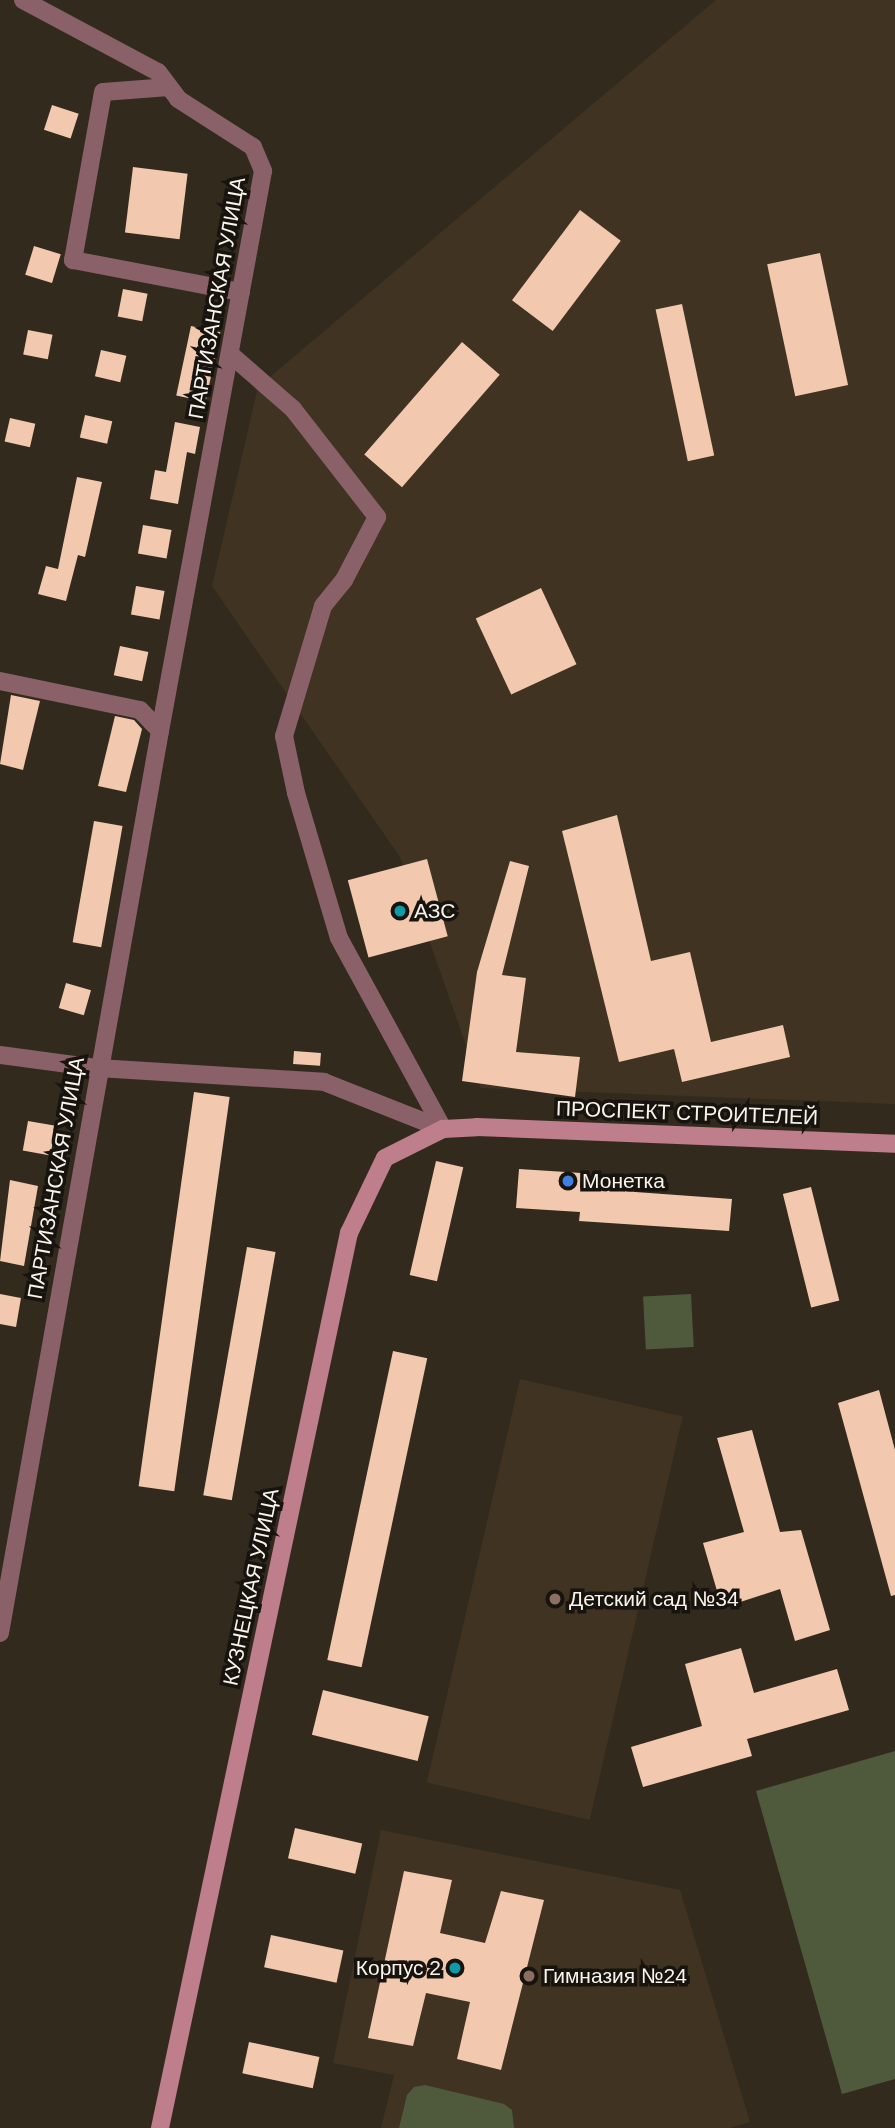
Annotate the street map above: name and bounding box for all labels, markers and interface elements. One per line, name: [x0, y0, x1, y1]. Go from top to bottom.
street label: ПАРТИЗАНСКАЯ УЛИЦА: [183, 175, 251, 421]
place label: АЗС: [414, 898, 455, 924]
marker: АЗС: [392, 903, 408, 919]
street label: ПАРТИЗАНСКАЯ УЛИЦА: [22, 1055, 90, 1301]
street label: ПРОСПЕКТ СТРОИТЕЛЕЙ: [556, 1096, 818, 1130]
place label: Монетка: [582, 1168, 665, 1194]
marker: Монетка: [560, 1173, 576, 1189]
street label: КУЗНЕЦКАЯ УЛИЦА: [218, 1486, 284, 1688]
place label: Детский сад №34: [569, 1586, 739, 1612]
marker: Детский сад №34: [547, 1591, 563, 1607]
place label: Корпус 2: [356, 1955, 441, 1981]
marker: Корпус 2: [447, 1960, 463, 1976]
place label: Гимназия №24: [543, 1963, 687, 1989]
marker: Гимназия №24: [521, 1968, 537, 1984]

